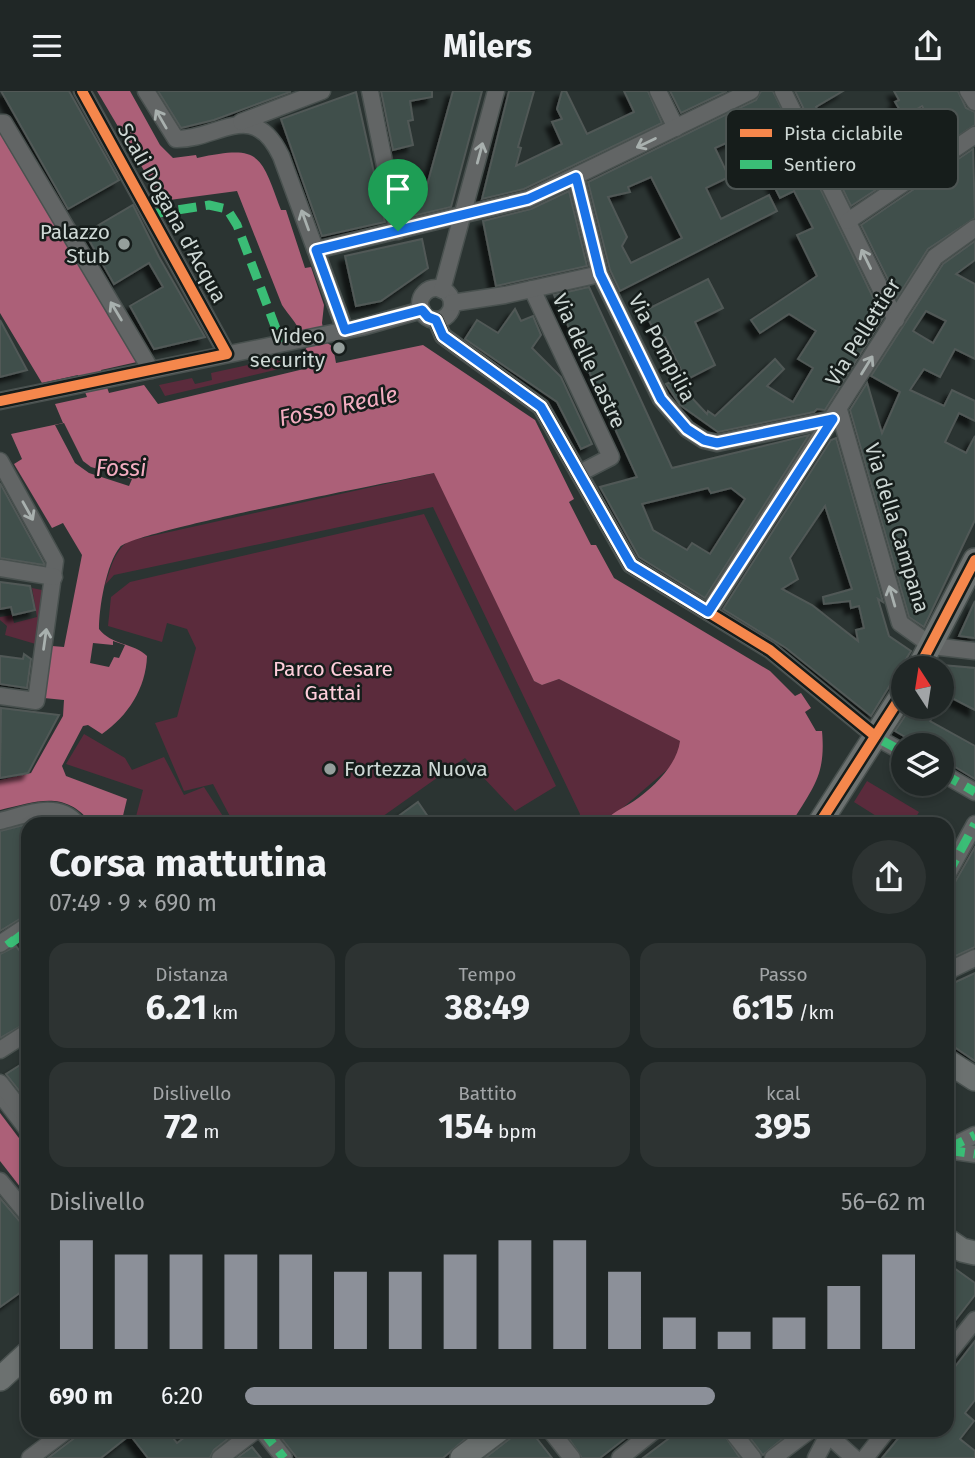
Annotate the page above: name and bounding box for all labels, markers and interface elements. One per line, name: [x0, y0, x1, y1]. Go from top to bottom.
icon: menu: [28, 27, 66, 65]
text: Milers: [443, 27, 532, 65]
icon: share: [909, 27, 947, 65]
one-way arrow: [154, 109, 168, 129]
legend: [726, 109, 958, 189]
street label: Scali Dogana d'Acqua: [112, 119, 232, 307]
text: Pista ciclabile: [784, 122, 903, 145]
one-way arrow: [636, 136, 657, 150]
one-way arrow: [474, 142, 487, 165]
text: Sentiero: [784, 153, 856, 176]
pin: [368, 159, 428, 231]
icon: arrive: [379, 170, 417, 208]
one-way arrow: [297, 209, 310, 231]
place label: Palazzo Stub: [40, 219, 110, 269]
marker: Palazzo Stub: [116, 236, 132, 252]
one-way arrow: [859, 249, 872, 270]
street label: Via Pellettier: [820, 273, 906, 391]
street label: Via delle Lastre: [546, 290, 632, 432]
street label: Via Pompilia: [623, 290, 701, 406]
one-way arrow: [109, 302, 123, 322]
place label: Video security: [250, 323, 326, 373]
marker: Video security: [331, 340, 347, 356]
one-way arrow: [860, 356, 875, 375]
water label: Fosso Reale: [276, 380, 400, 432]
street label: Via della Campana: [859, 440, 935, 616]
water label: Fossi: [95, 454, 147, 482]
one-way arrow: [22, 500, 35, 521]
one-way arrow: [884, 585, 897, 607]
one-way arrow: [39, 628, 52, 651]
park label: Parco Cesare Gattai: [273, 656, 393, 706]
north arrow: [891, 656, 954, 719]
map controls: [891, 656, 954, 796]
button: layers: [891, 733, 954, 796]
place label: Fortezza Nuova: [344, 756, 488, 782]
marker: Fortezza Nuova: [322, 761, 338, 777]
text: Corsa mattutina: [49, 840, 327, 886]
button: share: [852, 840, 926, 914]
text: 07:49 · 9 × 690 m: [49, 889, 217, 917]
text: Distanza: [155, 963, 228, 986]
text: Tempo: [459, 963, 516, 986]
text: Passo: [759, 963, 808, 986]
text: 6.21: [145, 986, 207, 1028]
text: 38:49: [445, 986, 530, 1028]
text: 6:15: [732, 986, 794, 1028]
text: km: [207, 1001, 238, 1024]
text: /km: [794, 1001, 835, 1024]
text: Dislivello: [152, 1082, 231, 1105]
text: Battito: [458, 1082, 517, 1105]
text: kcal: [766, 1082, 800, 1105]
text: 72: [164, 1105, 198, 1147]
text: 154: [438, 1105, 493, 1147]
text: 395: [755, 1105, 811, 1147]
text: m: [198, 1120, 220, 1143]
text: bpm: [493, 1120, 537, 1143]
text: Dislivello: [49, 1188, 145, 1216]
text: 56–62 m: [841, 1188, 926, 1216]
text: 690 m: [49, 1382, 113, 1410]
text: 6:20: [161, 1382, 203, 1410]

